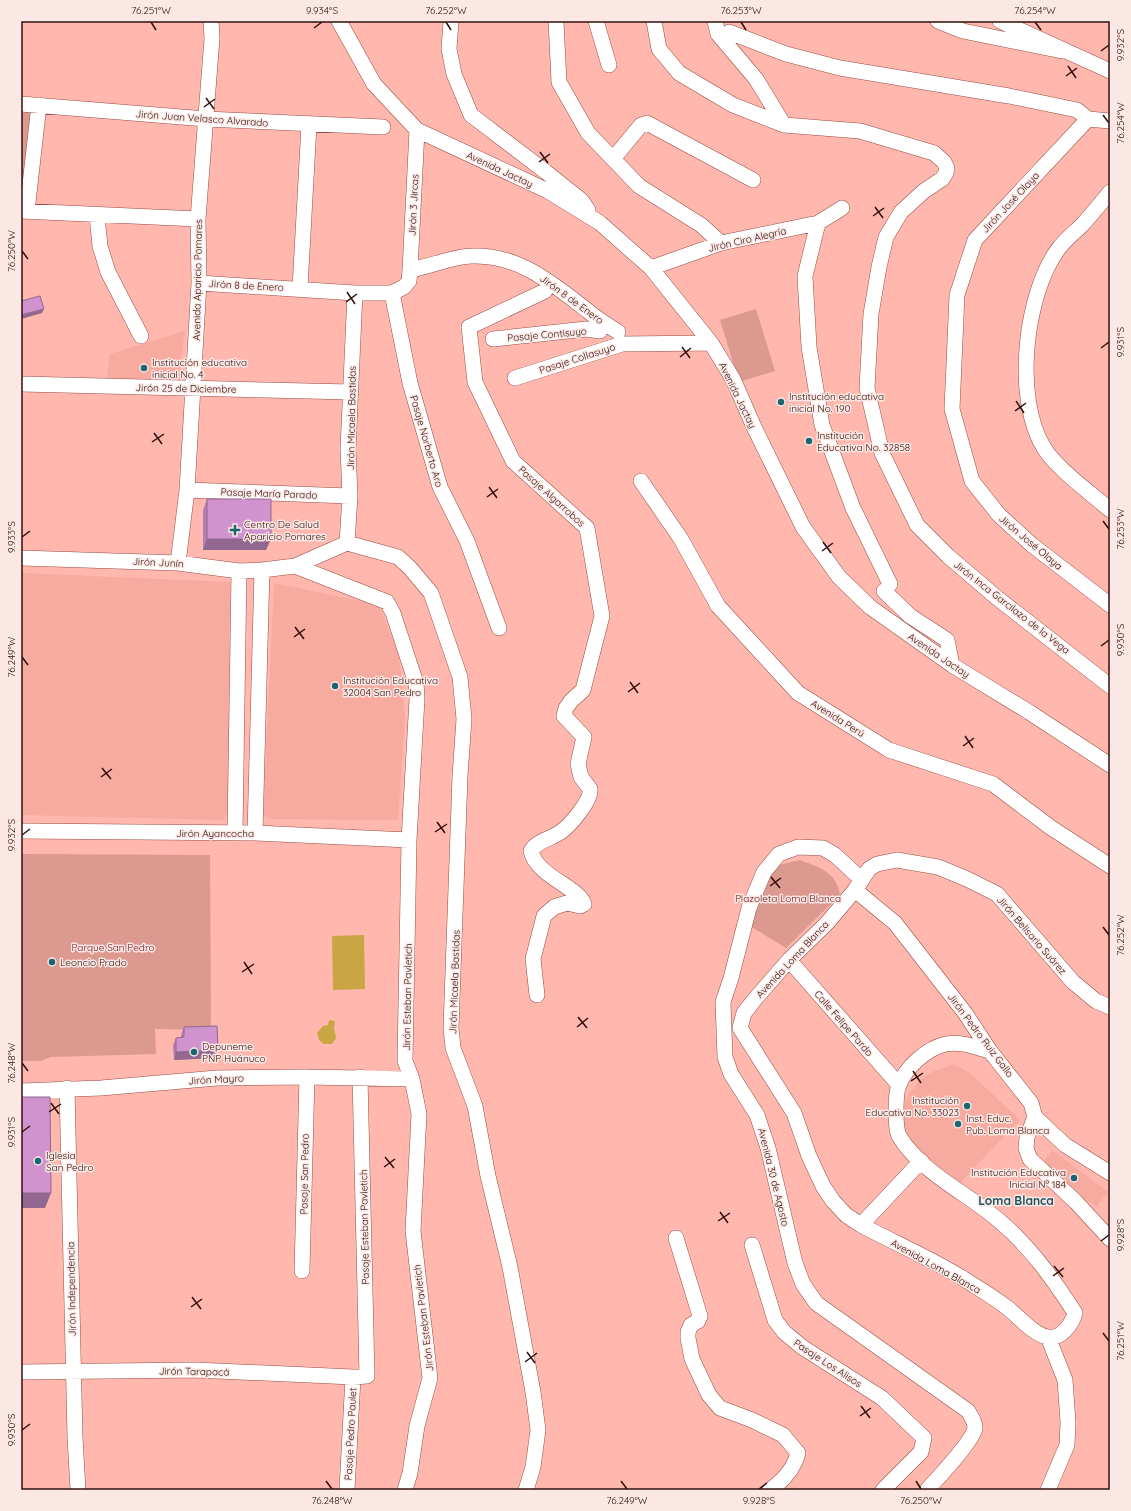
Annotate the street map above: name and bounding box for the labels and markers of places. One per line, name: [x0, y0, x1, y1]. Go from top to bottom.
place label: Institución educativa inicial No. 4: [152, 356, 247, 381]
marker: Institución educativa inicial No. 4: [139, 363, 149, 373]
place label: Institución educativa inicial No. 190: [789, 390, 884, 415]
marker: Institución educativa inicial No. 190: [776, 397, 786, 407]
place label: Institución Educativa No. 32858: [817, 429, 910, 454]
marker: Institución Educativa No. 32858: [804, 436, 814, 446]
place label: Centro De Salud Aparicio Pomares: [244, 518, 326, 543]
marker: Centro De Salud Aparicio Pomares: [229, 524, 241, 536]
place label: Institución Educativa 32004 San Pedro: [343, 674, 438, 699]
marker: Institución Educativa 32004 San Pedro: [330, 681, 340, 691]
place label: Leoncio Prado: [60, 956, 127, 969]
marker: Leoncio Prado: [47, 957, 57, 967]
place label: Depuneme PNP Huánuco: [202, 1040, 266, 1065]
marker: Depuneme PNP Huánuco: [189, 1047, 199, 1057]
place label: Institución Educativa No. 33023: [866, 1094, 959, 1119]
marker: Institución Educativa No. 33023: [962, 1101, 972, 1111]
place label: Inst. Educ. Pub. Loma Blanca: [966, 1112, 1049, 1137]
marker: Inst. Educ. Pub. Loma Blanca: [953, 1119, 963, 1129]
place label: Iglesia San Pedro: [46, 1149, 93, 1174]
marker: Iglesia San Pedro: [33, 1156, 43, 1166]
place label: Institución Educativa Inicial Nº 184: [971, 1166, 1066, 1191]
marker: Institución Educativa Inicial Nº 184: [1069, 1173, 1079, 1183]

